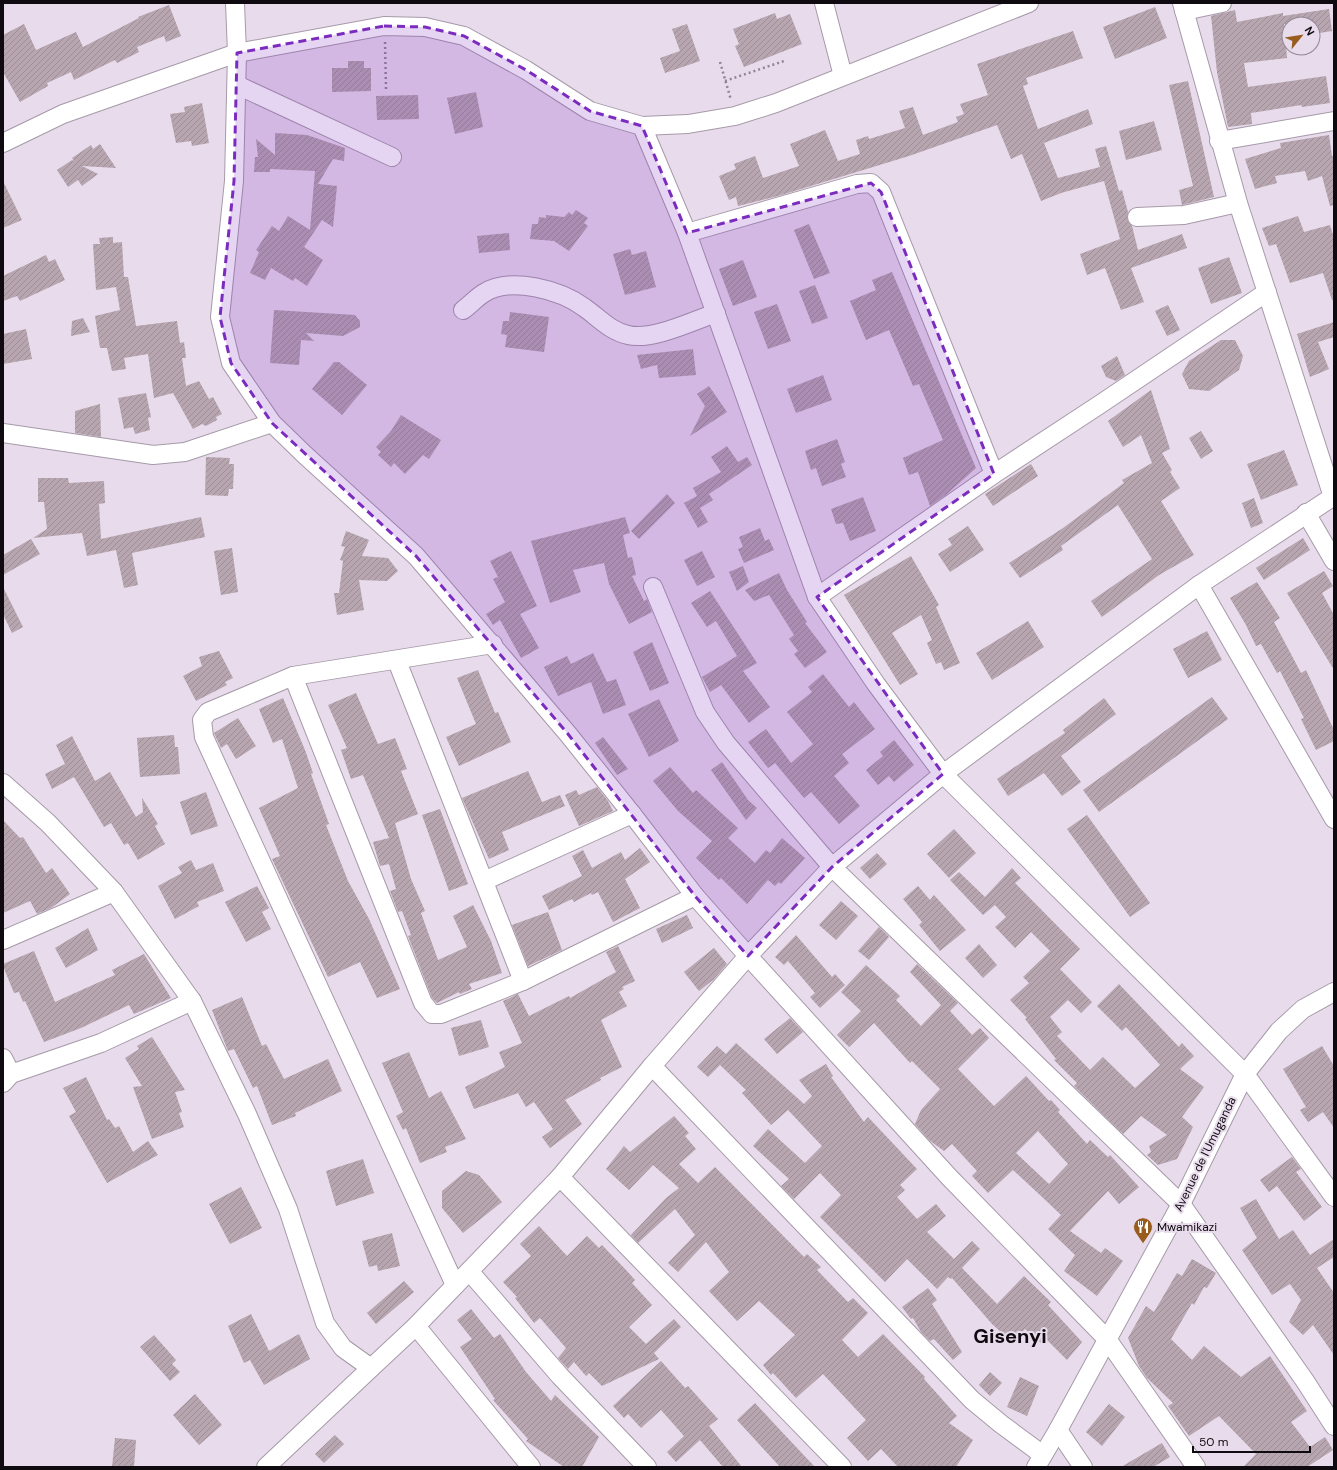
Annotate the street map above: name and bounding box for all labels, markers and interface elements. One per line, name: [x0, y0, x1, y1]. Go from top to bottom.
north arrow: [1281, 16, 1321, 56]
text: N: [1302, 24, 1318, 38]
street label: Avenue de l'Umuganda: [1170, 1094, 1240, 1214]
restaurant icon: Mwamikazi: [1132, 1216, 1154, 1244]
place label: Mwamikazi: [1157, 1219, 1217, 1235]
district label: Gisenyi: [973, 1323, 1047, 1349]
scale bar: [1193, 1428, 1310, 1454]
text: 50 m: [1199, 1434, 1228, 1450]

